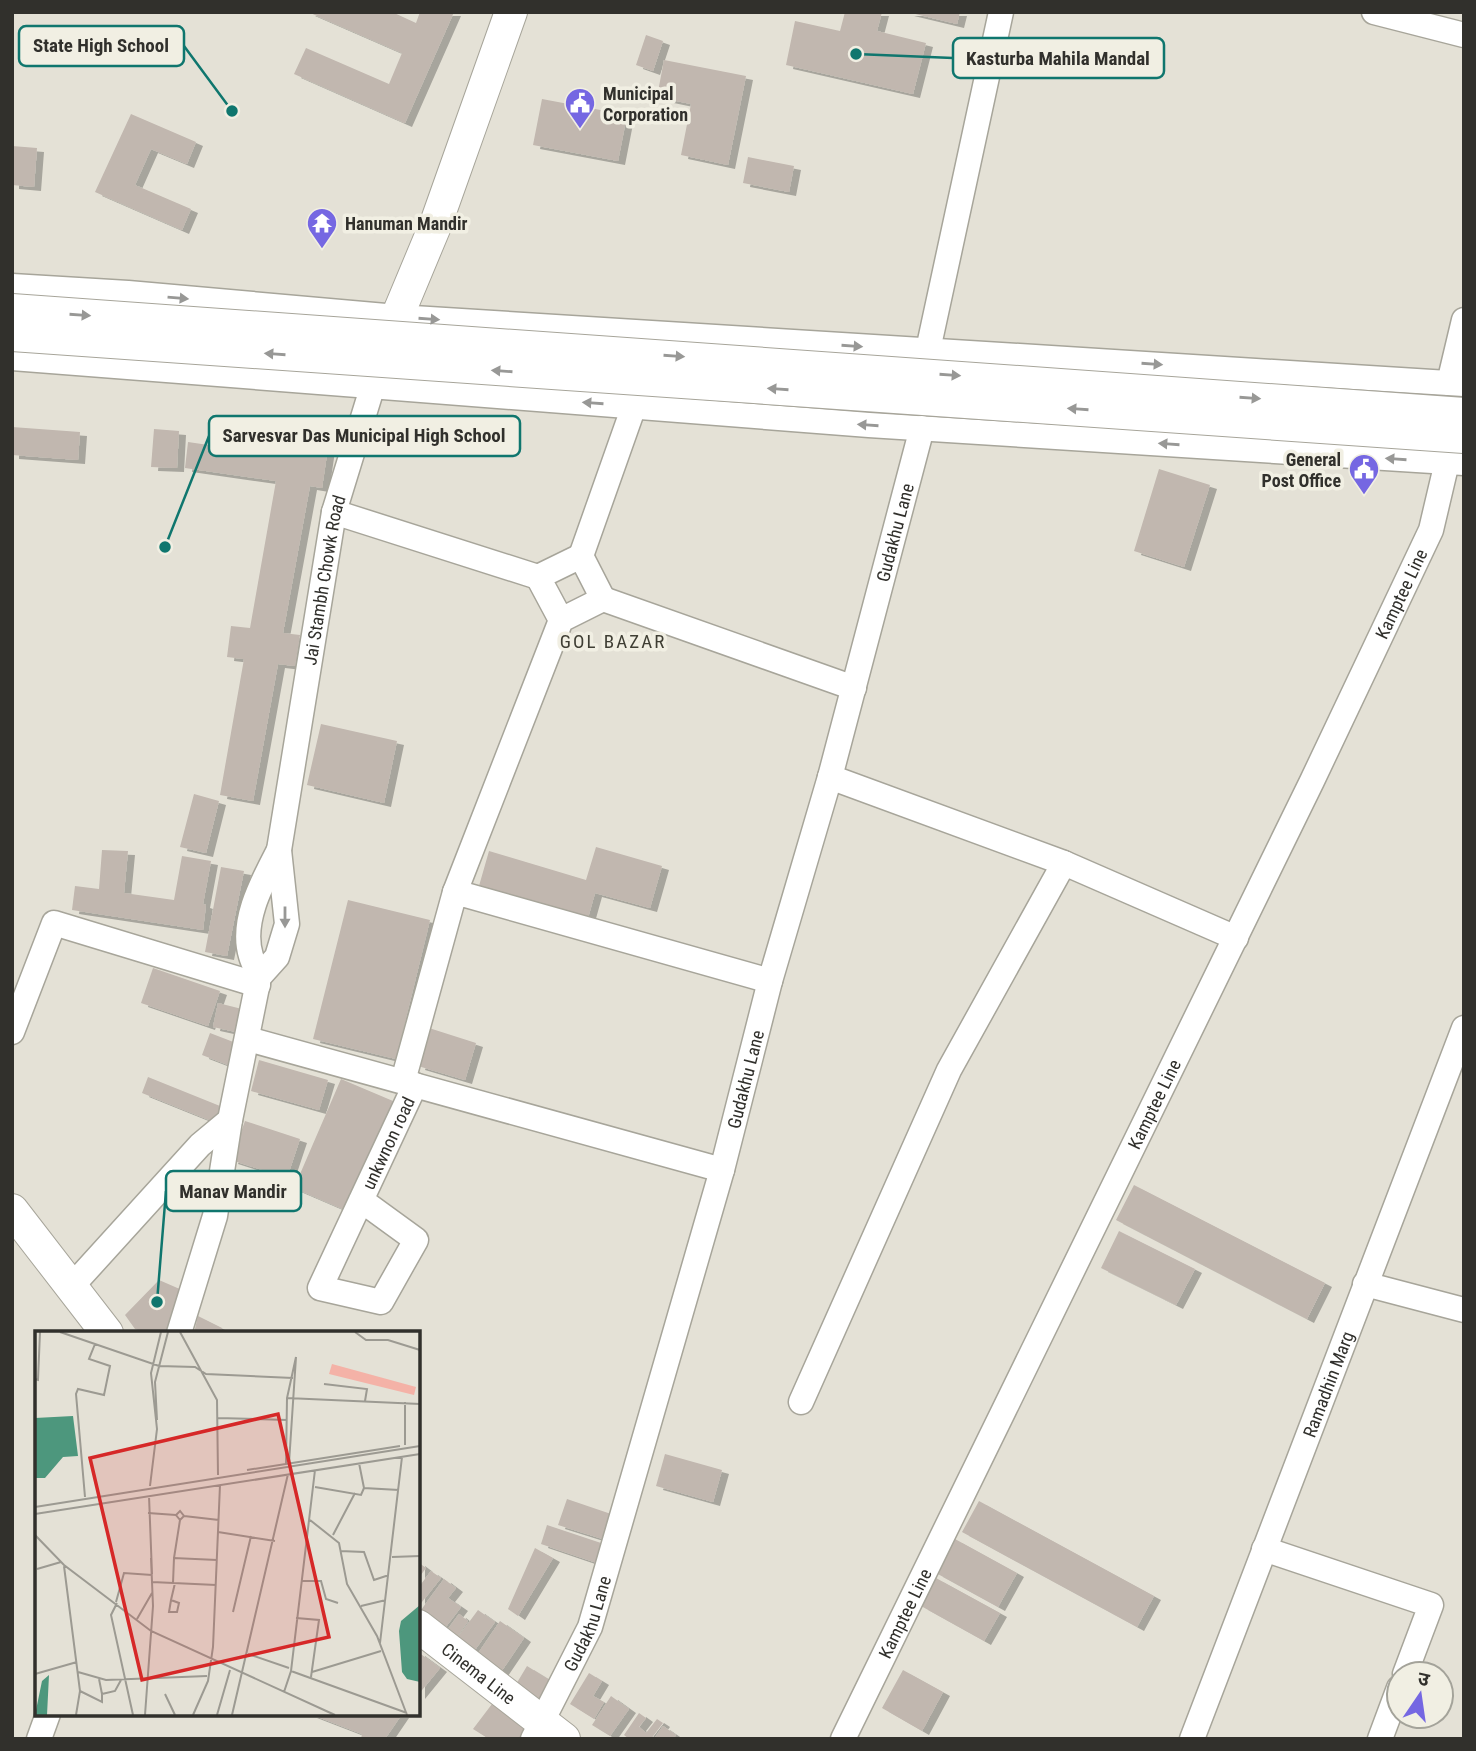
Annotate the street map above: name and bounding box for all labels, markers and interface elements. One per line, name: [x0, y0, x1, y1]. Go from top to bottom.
callout: State High School: [19, 26, 184, 66]
text: State High School: [33, 34, 169, 57]
callout: Kasturba Mahila Mandal: [953, 38, 1164, 78]
text: Kasturba Mahila Mandal: [966, 47, 1150, 70]
place label: Municipal Corporation: [603, 83, 688, 125]
public building icon: Municipal Corporation: [563, 86, 597, 130]
temple icon: Hanuman Mandir: [305, 206, 339, 250]
place label: Hanuman Mandir: [345, 213, 468, 234]
one-way arrow: [167, 293, 189, 304]
one-way arrow: [70, 310, 92, 321]
one-way arrow: [418, 314, 440, 325]
one-way arrow: [841, 340, 863, 351]
one-way arrow: [264, 348, 286, 359]
one-way arrow: [663, 351, 685, 362]
one-way arrow: [1141, 359, 1163, 370]
one-way arrow: [491, 365, 513, 376]
one-way arrow: [939, 370, 961, 381]
one-way arrow: [766, 383, 788, 394]
one-way arrow: [1239, 392, 1261, 403]
one-way arrow: [581, 397, 603, 408]
one-way arrow: [1067, 403, 1089, 414]
callout: Sarvesvar Das Municipal High School: [209, 416, 520, 456]
one-way arrow: [857, 419, 879, 430]
text: Sarvesvar Das Municipal High School: [222, 424, 506, 447]
one-way arrow: [1157, 438, 1179, 449]
place label: General Post Office: [1262, 449, 1341, 491]
public building icon: General Post Office: [1347, 452, 1381, 496]
one-way arrow: [1384, 453, 1406, 464]
street label: Gudakhu Lane: [871, 481, 918, 584]
street label: Jai Stambh Chowk Road: [299, 492, 349, 667]
street label: Kamptee Line: [1371, 545, 1431, 642]
district label: GOL BAZAR: [560, 630, 666, 653]
one-way arrow: [279, 907, 291, 929]
street label: Gudakhu Lane: [722, 1028, 768, 1131]
street label: Kamptee Line: [1123, 1056, 1185, 1152]
street label: unkwnon road: [357, 1093, 419, 1193]
callout: Manav Mandir: [166, 1171, 301, 1211]
text: Manav Mandir: [179, 1180, 287, 1203]
street label: Ramadhin Marg: [1298, 1328, 1357, 1440]
inset map: [35, 1331, 420, 1716]
street label: Kamptee Line: [874, 1565, 935, 1661]
street label: Gudakhu Lane: [559, 1573, 615, 1675]
street label: Cinema Line: [438, 1638, 520, 1708]
north arrow: [1385, 1660, 1455, 1730]
text: उ: [1416, 1666, 1433, 1692]

